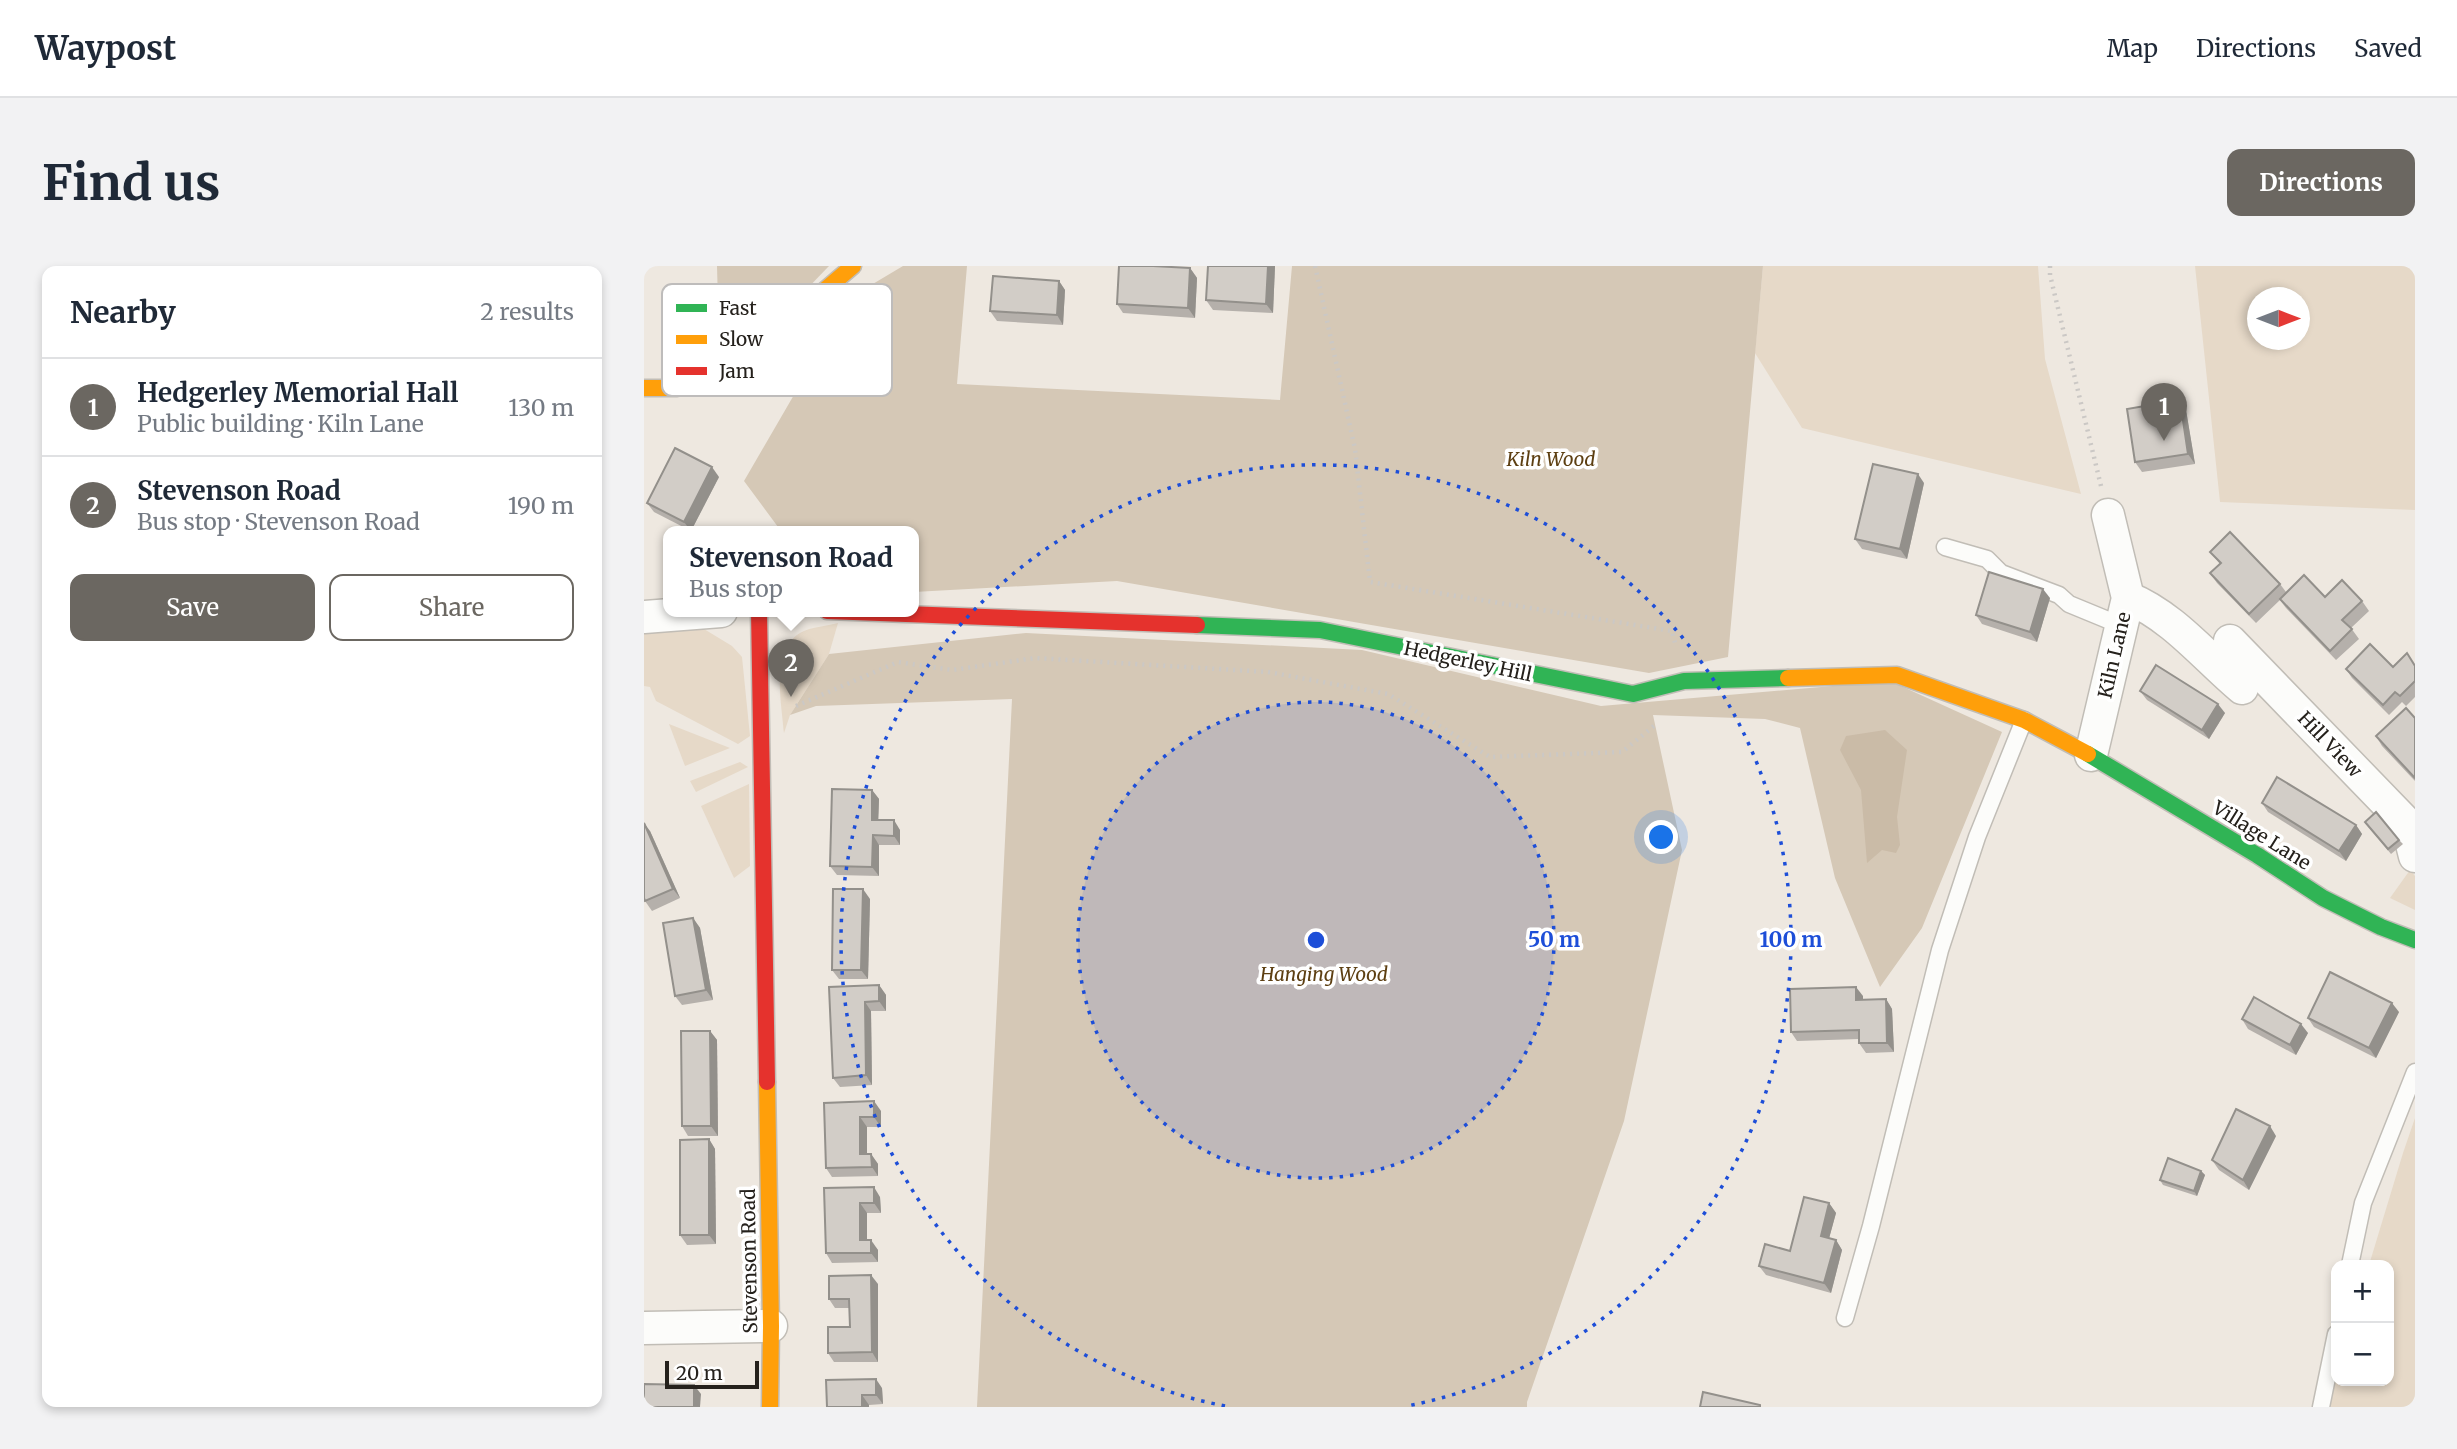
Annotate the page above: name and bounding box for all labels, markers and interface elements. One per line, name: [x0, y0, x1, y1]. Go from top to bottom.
text: Waypost: [35, 28, 176, 69]
text: Map: [2107, 33, 2158, 64]
text: Directions: [2196, 33, 2316, 64]
text: Saved: [2354, 33, 2422, 64]
button: Directions: [2227, 149, 2415, 216]
text: Find us: [42, 152, 220, 213]
legend: [662, 284, 892, 396]
north arrow: [2247, 287, 2310, 350]
text: Nearby: [70, 293, 176, 331]
text: Fast: [719, 296, 757, 320]
text: 2 results: [480, 297, 574, 326]
text: Slow: [719, 327, 764, 351]
text: Jam: [718, 359, 755, 383]
text: Hedgerley Memorial Hall: [137, 376, 458, 409]
pin: 1: [2141, 383, 2187, 441]
text: 1: [88, 393, 98, 422]
text: 130 m: [508, 393, 574, 422]
text: Public building · Kiln Lane: [137, 409, 424, 438]
park label: Kiln Wood: [1506, 447, 1595, 471]
text: Stevenson Road: [137, 474, 341, 507]
text: 2: [86, 491, 100, 520]
text: 190 m: [508, 491, 574, 520]
text: Bus stop · Stevenson Road: [137, 507, 420, 536]
popup: [663, 526, 919, 617]
text: Stevenson Road: [689, 541, 893, 574]
button: Save: [70, 574, 315, 641]
button: Share: [329, 574, 574, 641]
text: Bus stop: [689, 574, 783, 603]
street label: Kiln Lane: [2092, 609, 2136, 701]
street label: Hedgerley Hill: [1402, 636, 1534, 686]
pin: 2: [768, 639, 814, 697]
street label: Hill View: [2293, 706, 2368, 783]
street label: Village Lane: [2208, 795, 2316, 875]
your location: [1644, 820, 1678, 854]
text: 50 m: [1528, 926, 1580, 953]
text: 100 m: [1760, 926, 1822, 953]
centre of rings: [1304, 928, 1328, 952]
park label: Hanging Wood: [1259, 962, 1388, 986]
street label: Stevenson Road: [736, 1188, 762, 1334]
map controls: [2331, 1260, 2394, 1386]
button: +: [2331, 1260, 2394, 1323]
button: −: [2331, 1323, 2394, 1386]
scale bar: [665, 1358, 760, 1390]
text: 20 m: [676, 1361, 723, 1385]

